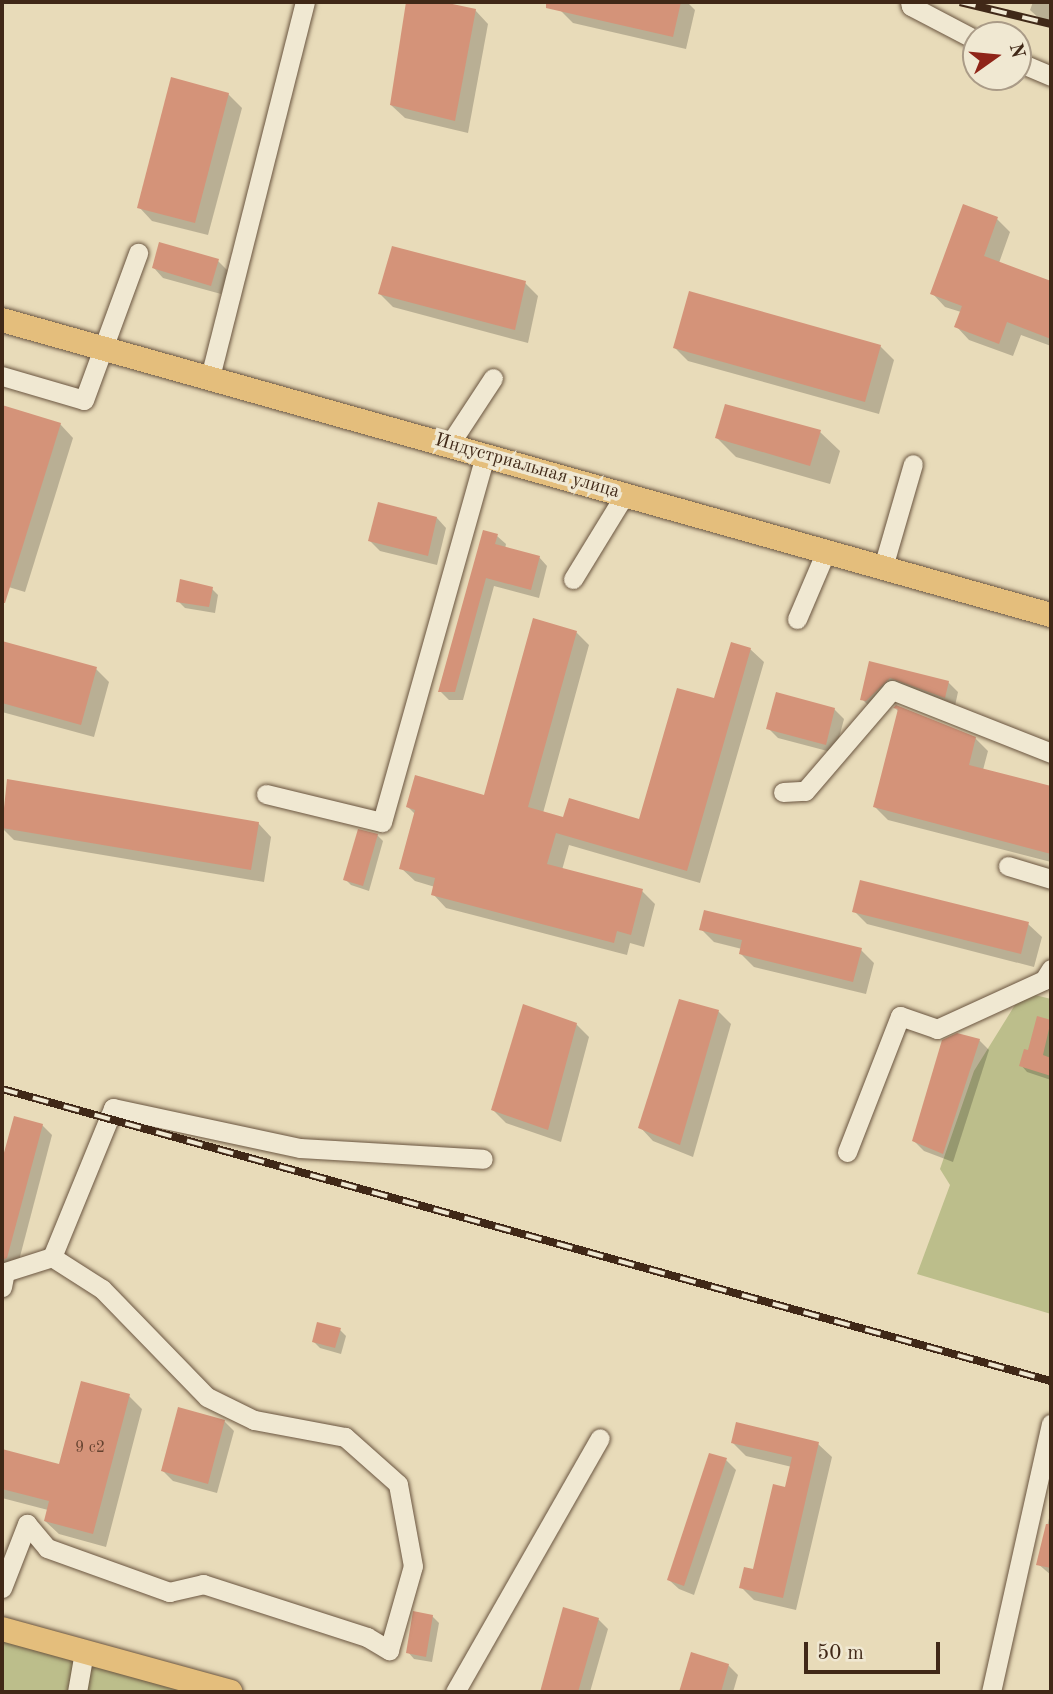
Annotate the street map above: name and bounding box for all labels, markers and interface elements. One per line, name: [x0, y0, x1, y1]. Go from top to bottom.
north arrow: [962, 21, 1032, 91]
text: N: [1005, 41, 1027, 60]
street label: Индустриальная улица: [432, 430, 622, 504]
house number: 9 с2: [75, 1438, 105, 1458]
scale bar: [808, 1628, 944, 1672]
text: 50 m: [817, 1643, 864, 1664]

